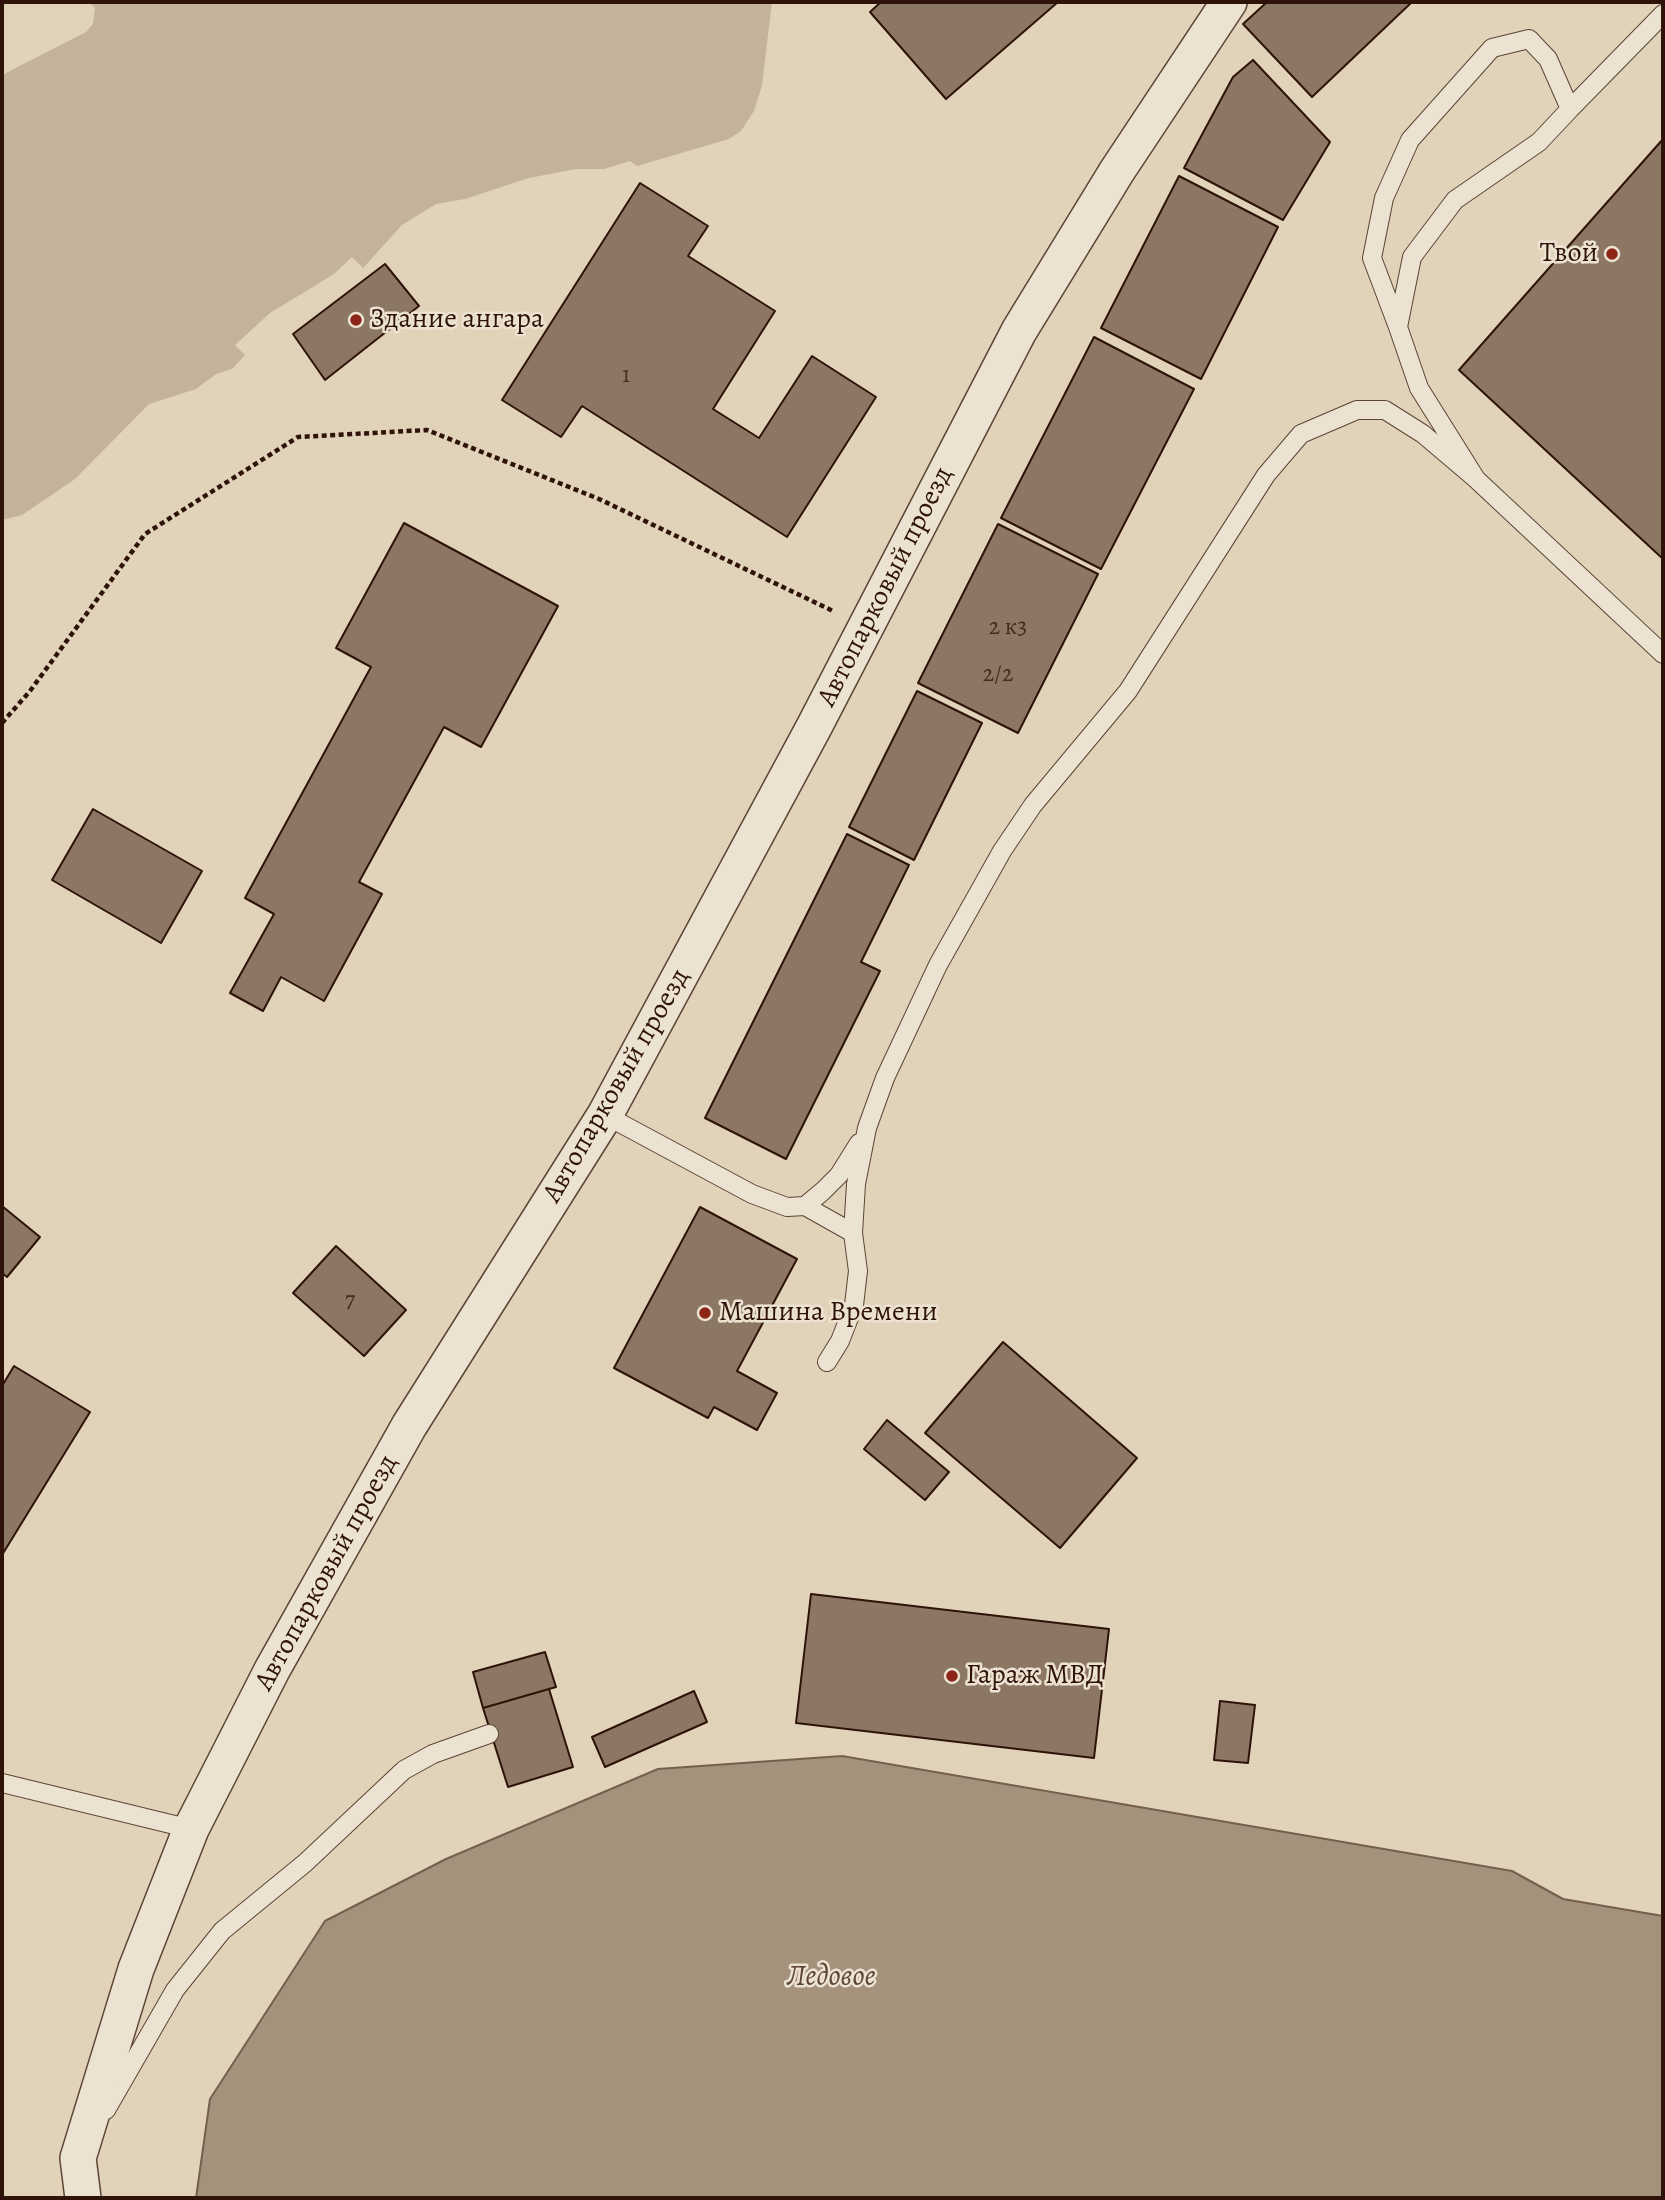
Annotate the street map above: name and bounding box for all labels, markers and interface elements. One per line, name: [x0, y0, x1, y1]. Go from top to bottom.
place label: Твой: [1540, 237, 1598, 271]
marker: Твой: [1604, 246, 1620, 262]
place label: Здание ангара: [370, 303, 544, 337]
marker: Здание ангара: [348, 312, 364, 328]
house number: 1: [622, 362, 630, 390]
street label: Автопарковый проезд: [811, 461, 961, 713]
house number: 2 к3: [989, 614, 1027, 642]
house number: 2/2: [983, 661, 1013, 689]
street label: Автопарковый проезд: [536, 963, 698, 1209]
house number: 7: [345, 1287, 355, 1315]
place label: Машина Времени: [719, 1296, 938, 1330]
marker: Машина Времени: [697, 1305, 713, 1321]
street label: Автопарковый проезд: [248, 1449, 406, 1697]
place label: Гараж МВД: [966, 1659, 1104, 1693]
marker: Гараж МВД: [944, 1668, 960, 1684]
water label: Ледовое: [786, 1960, 876, 1996]

